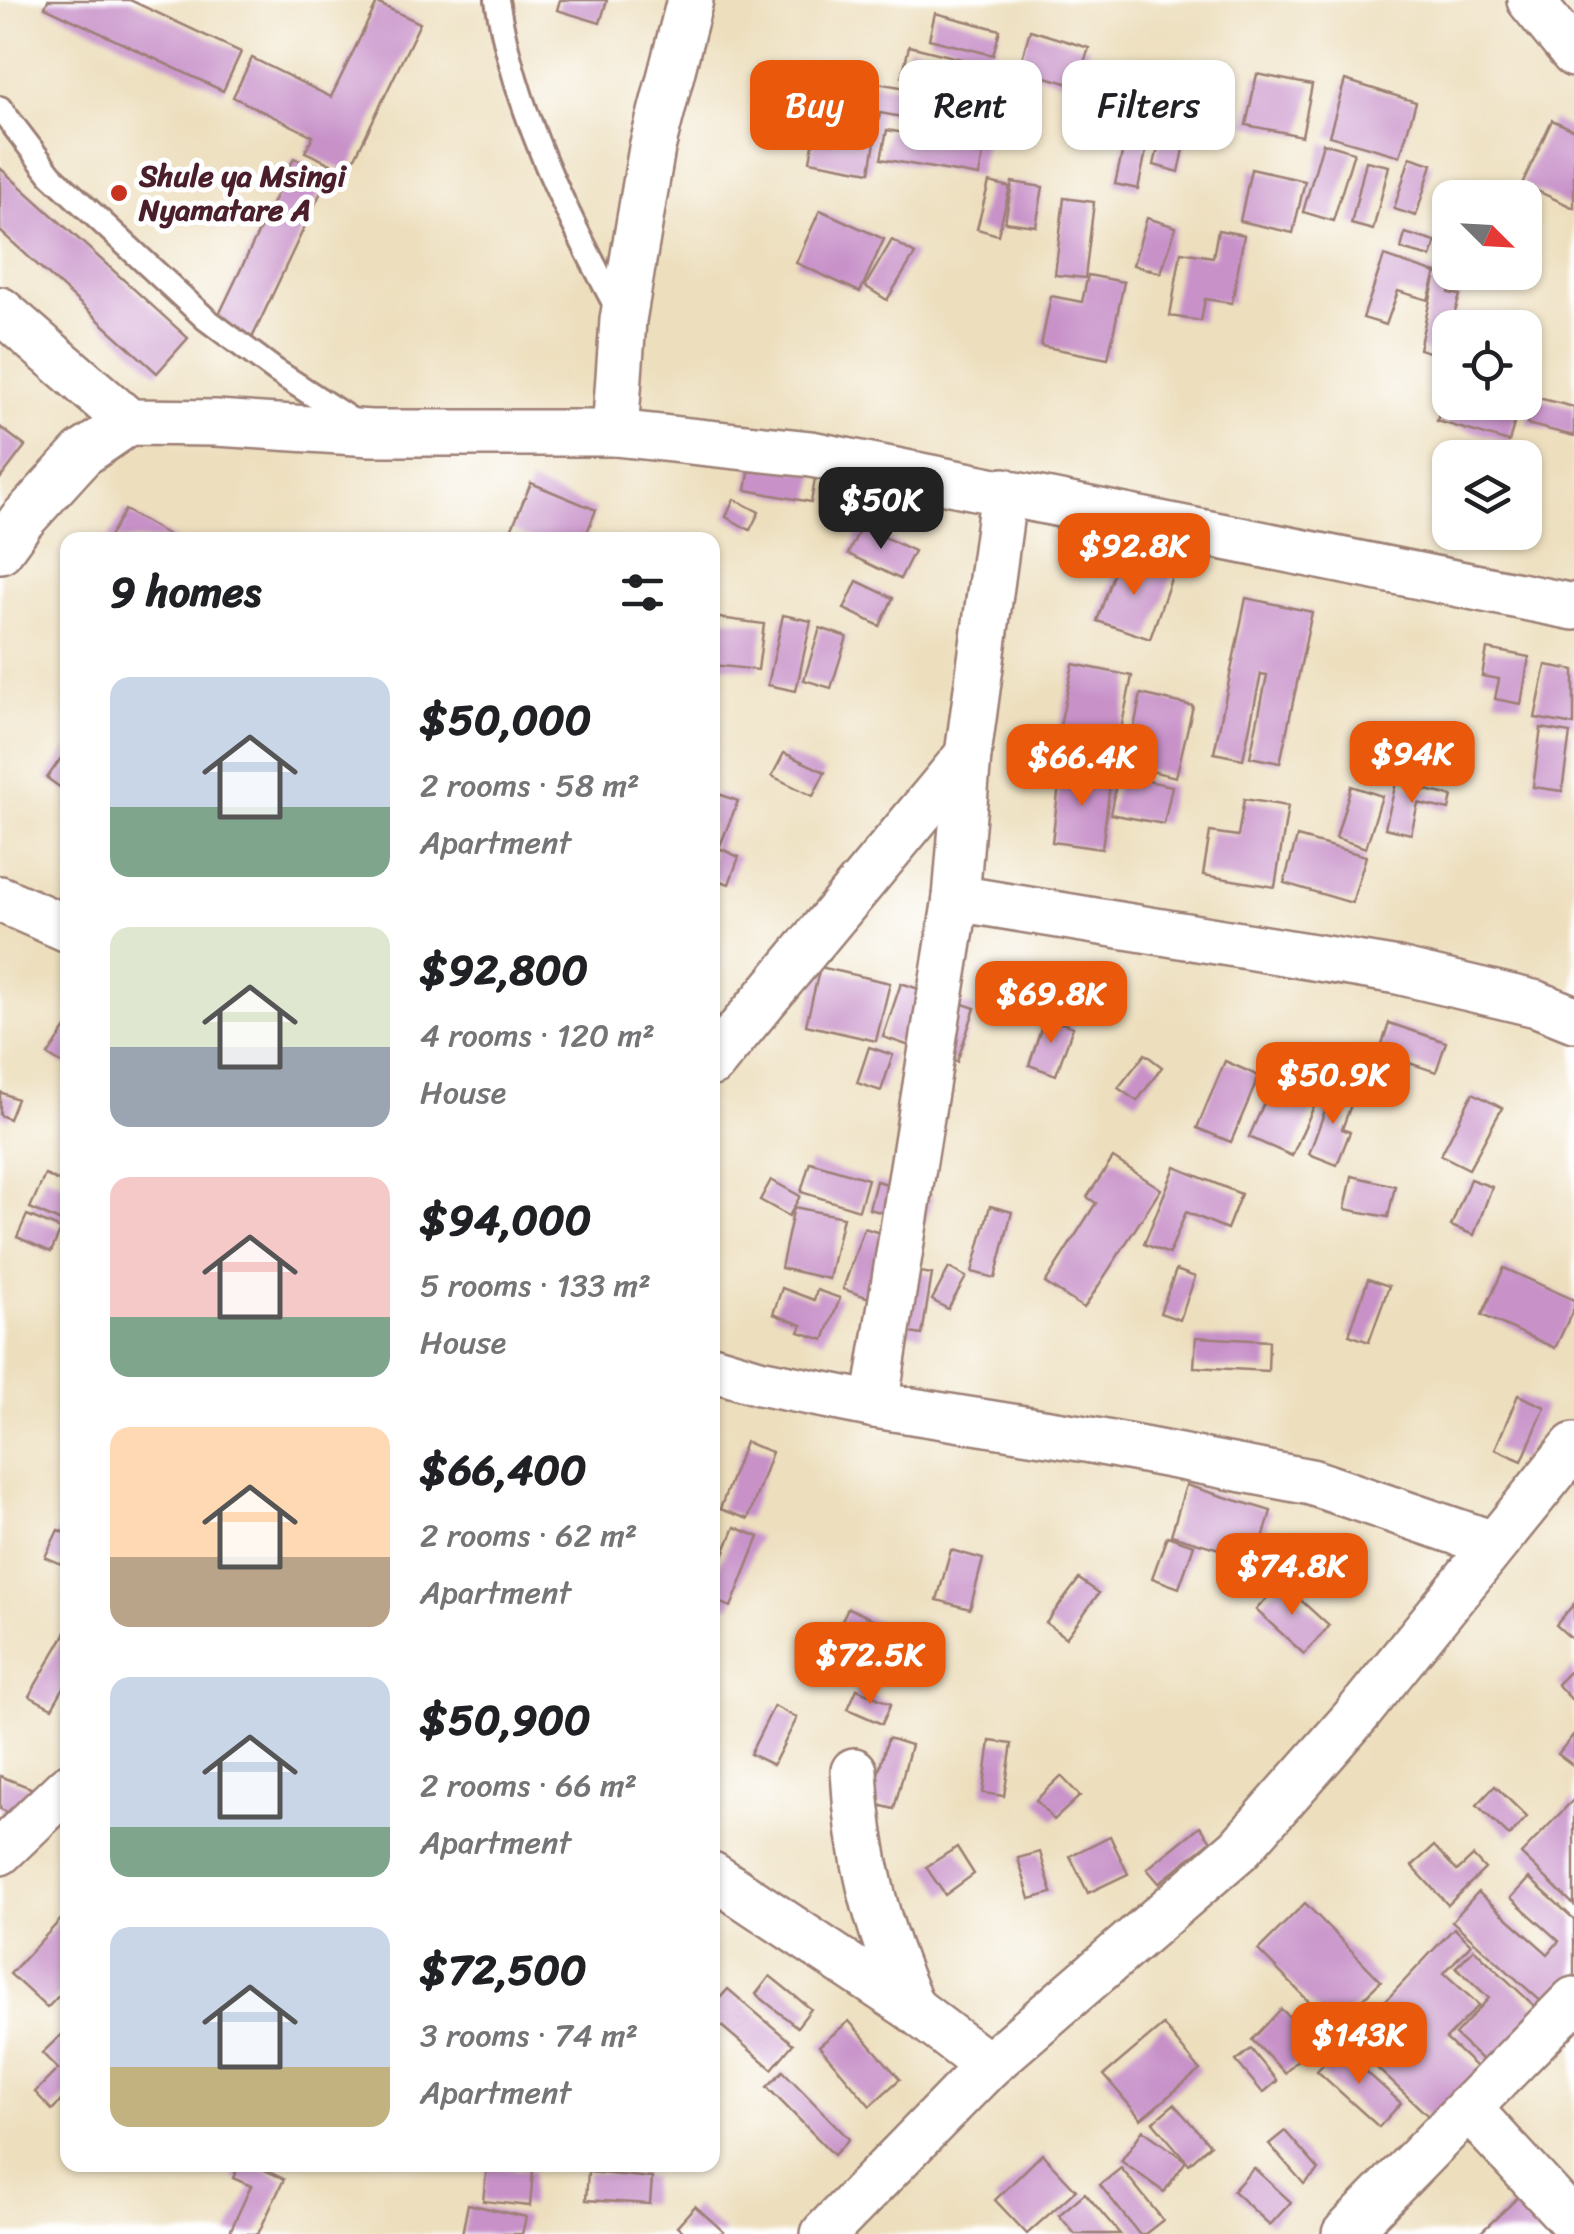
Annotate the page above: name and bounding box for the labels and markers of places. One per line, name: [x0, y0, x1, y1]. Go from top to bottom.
place label: Shule ya Msingi Nyamatare A: [138, 149, 348, 237]
marker: Shule ya Msingi Nyamatare A: [108, 182, 130, 204]
pin: $50K: [822, 467, 940, 552]
pin: $92.8K: [1053, 513, 1215, 598]
pin: $94K: [1353, 721, 1471, 806]
pin: $66.4K: [1001, 724, 1163, 809]
pin: $69.8K: [970, 961, 1132, 1046]
pin: $50.9K: [1252, 1042, 1414, 1127]
pin: $74.8K: [1211, 1533, 1373, 1618]
pin: $72.5K: [789, 1622, 951, 1707]
pin: $143K: [1289, 2002, 1429, 2087]

